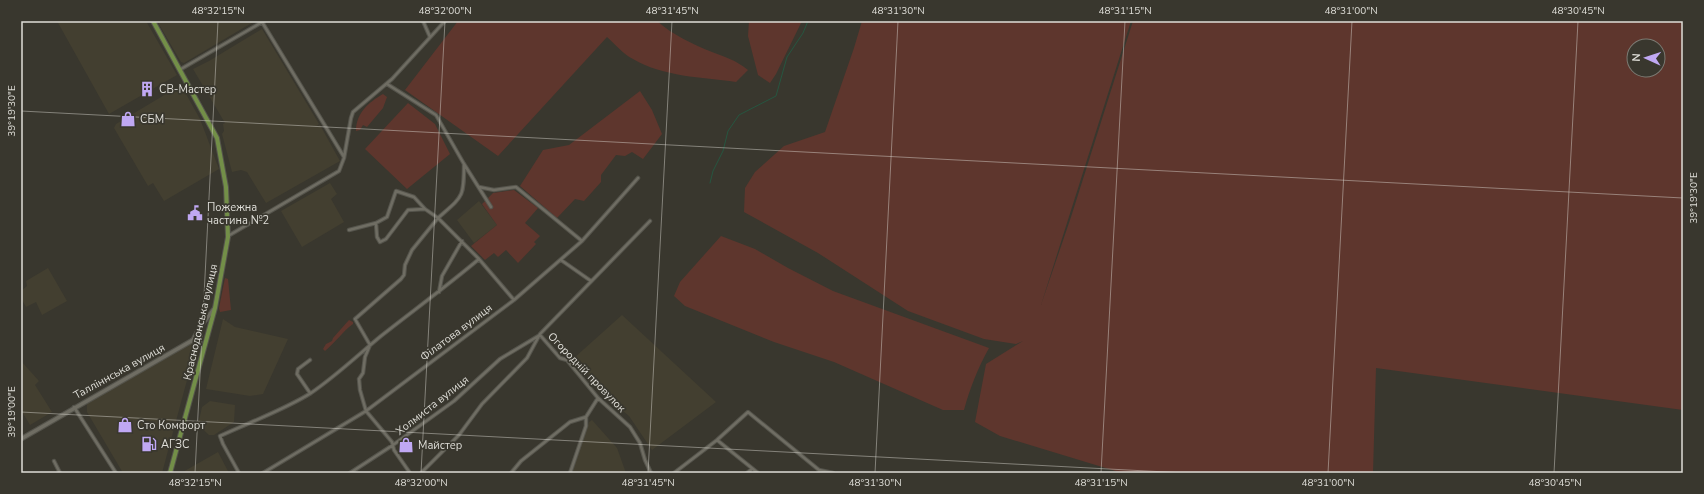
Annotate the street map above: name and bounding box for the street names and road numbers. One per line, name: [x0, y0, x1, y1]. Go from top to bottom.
street label: Краснодонська вулиця: [180, 262, 221, 382]
street label: Філатова вулиця: [417, 300, 496, 364]
street label: Огородній провулок: [544, 329, 629, 416]
street label: Талліннська вулиця: [71, 340, 168, 403]
street label: Холмиста вулиця: [393, 372, 472, 439]

